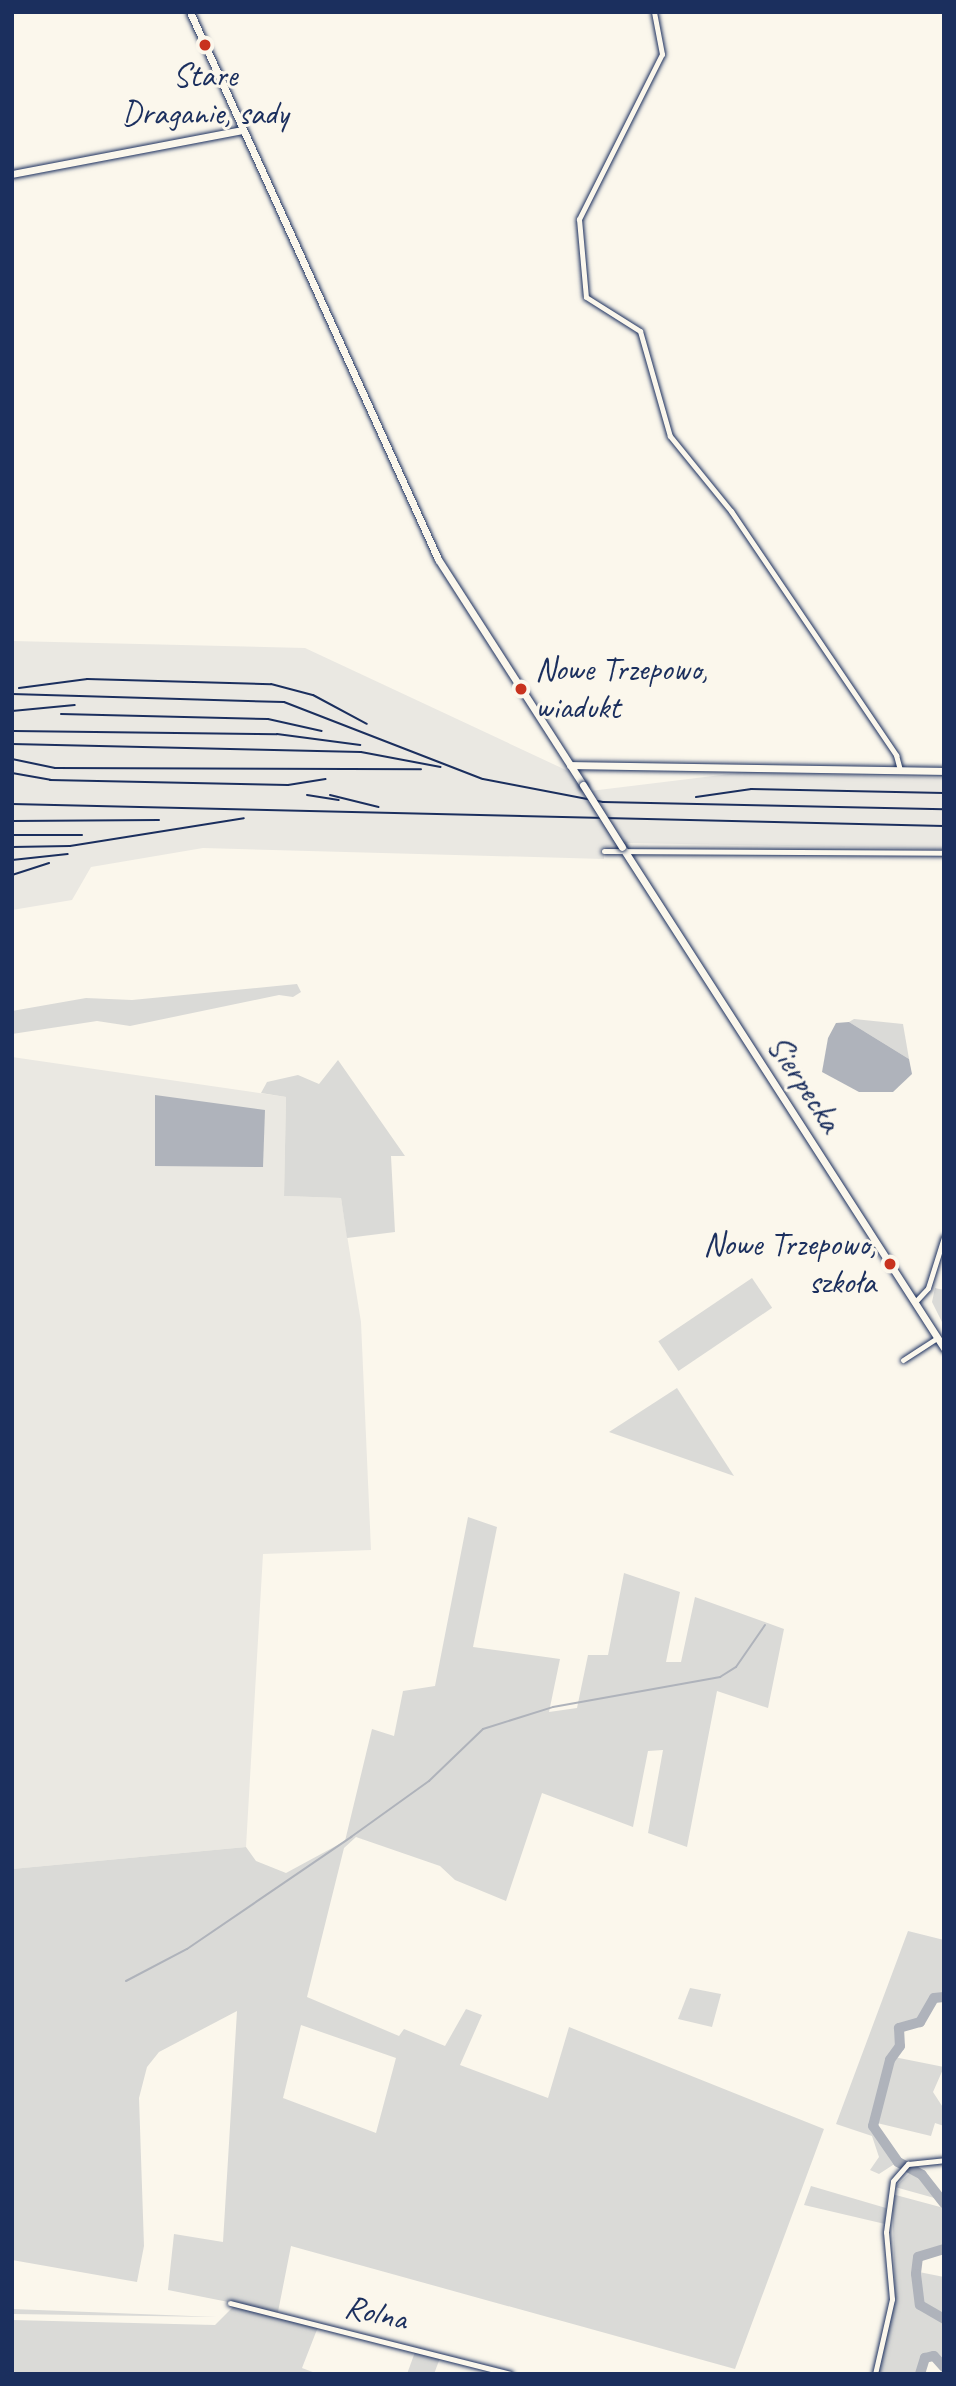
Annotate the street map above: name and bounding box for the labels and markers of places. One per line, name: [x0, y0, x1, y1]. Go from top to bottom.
marker: Stare Draganie, sady: [197, 37, 213, 53]
place label: Stare Draganie, sady: [122, 56, 288, 134]
place label: Nowe Trzepowo, wiadukt: [535, 650, 707, 728]
marker: Nowe Trzepowo, wiadukt: [513, 681, 529, 697]
place label: Nowe Trzepowo, szkoła: [704, 1225, 876, 1303]
marker: Nowe Trzepowo, szkoła: [882, 1256, 898, 1272]

